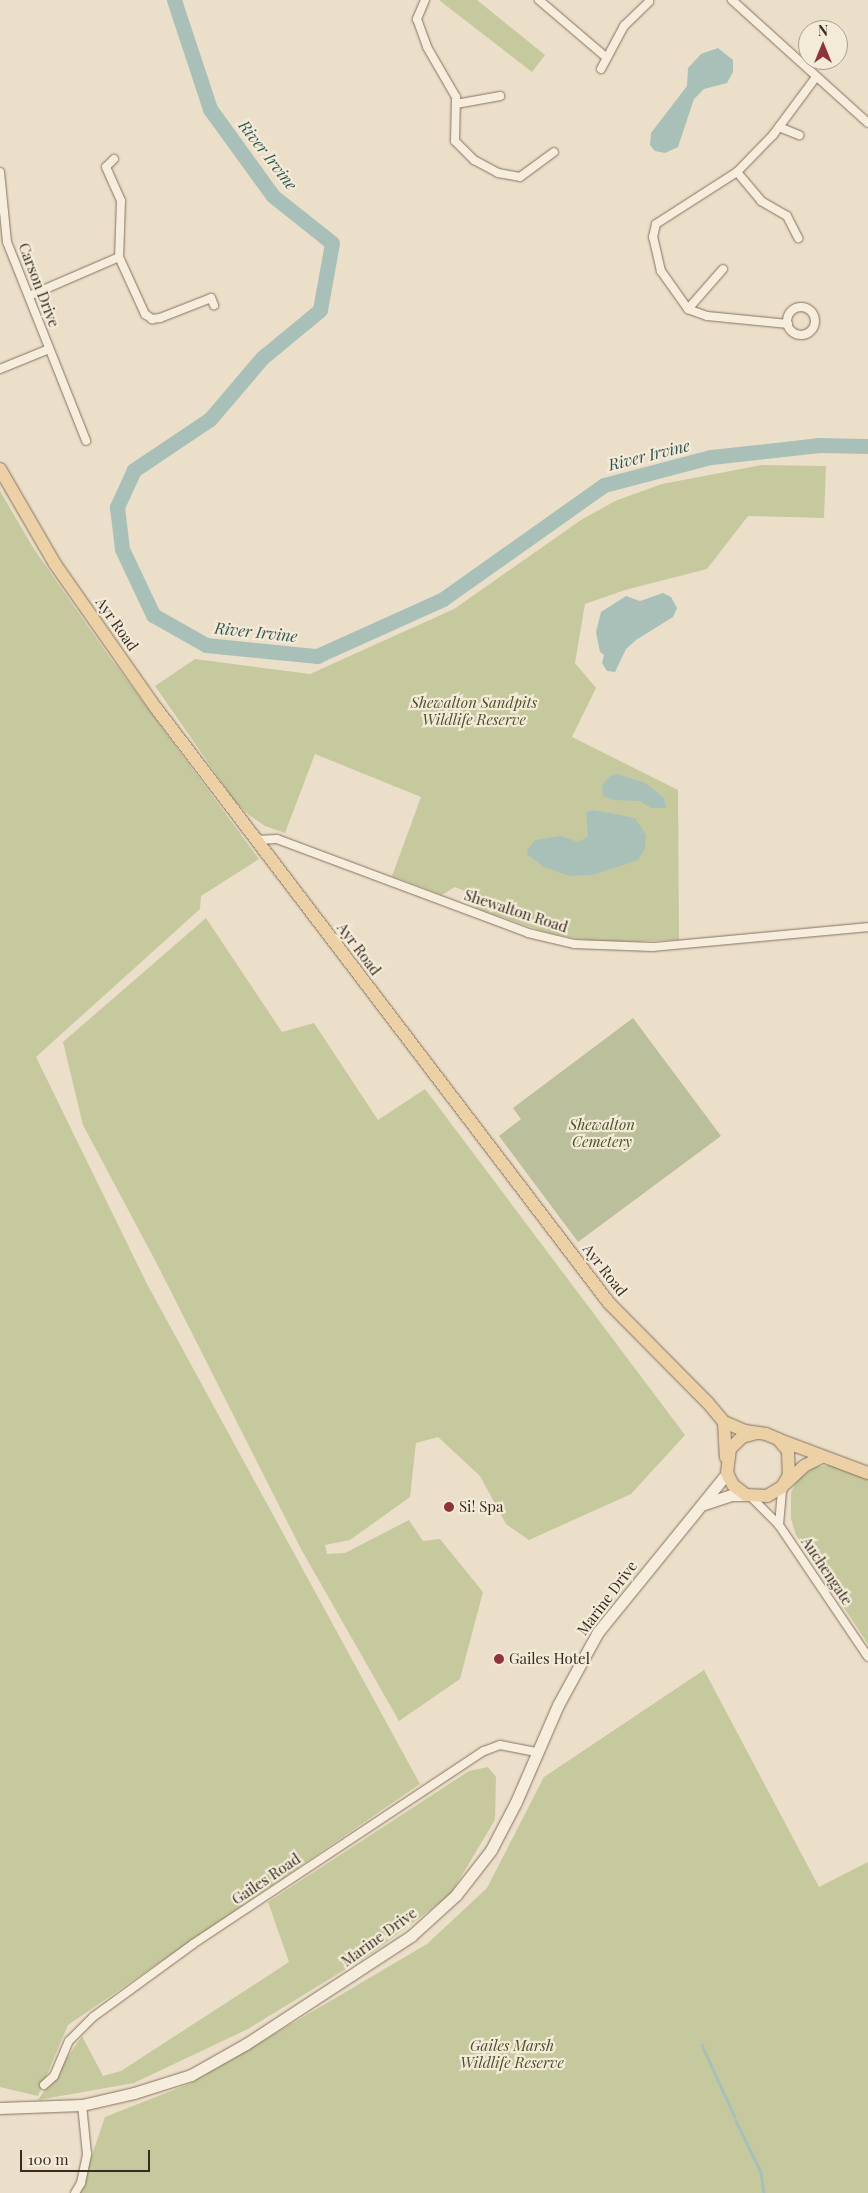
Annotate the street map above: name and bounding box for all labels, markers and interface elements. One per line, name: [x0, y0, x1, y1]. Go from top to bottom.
north arrow: [798, 20, 848, 70]
text: N: [818, 21, 828, 40]
water label: River Irvine: [235, 116, 301, 194]
street label: Carson Drive: [15, 240, 63, 330]
water label: River Irvine: [606, 436, 692, 474]
street label: Ayr Road: [92, 594, 142, 654]
water label: River Irvine: [214, 618, 298, 646]
park label: Shewalton Sandpits Wildlife Reserve: [411, 693, 537, 728]
street label: Shewalton Road: [462, 886, 570, 936]
street label: Ayr Road: [333, 919, 385, 979]
park label: Shewalton Cemetery: [569, 1115, 635, 1150]
street label: Ayr Road: [579, 1240, 631, 1300]
place label: Si! Spa: [459, 1498, 503, 1516]
marker: Si! Spa: [443, 1501, 455, 1513]
street label: Auchengate: [798, 1533, 856, 1609]
street label: Marine Drive: [573, 1557, 641, 1639]
place label: Gailes Hotel: [509, 1650, 590, 1668]
marker: Gailes Hotel: [493, 1653, 505, 1665]
street label: Gailes Road: [228, 1850, 304, 1908]
street label: Marine Drive: [338, 1904, 420, 1970]
park label: Gailes Marsh Wildlife Reserve: [460, 2036, 564, 2071]
scale bar: [22, 2140, 152, 2172]
text: 100 m: [28, 2149, 69, 2169]

